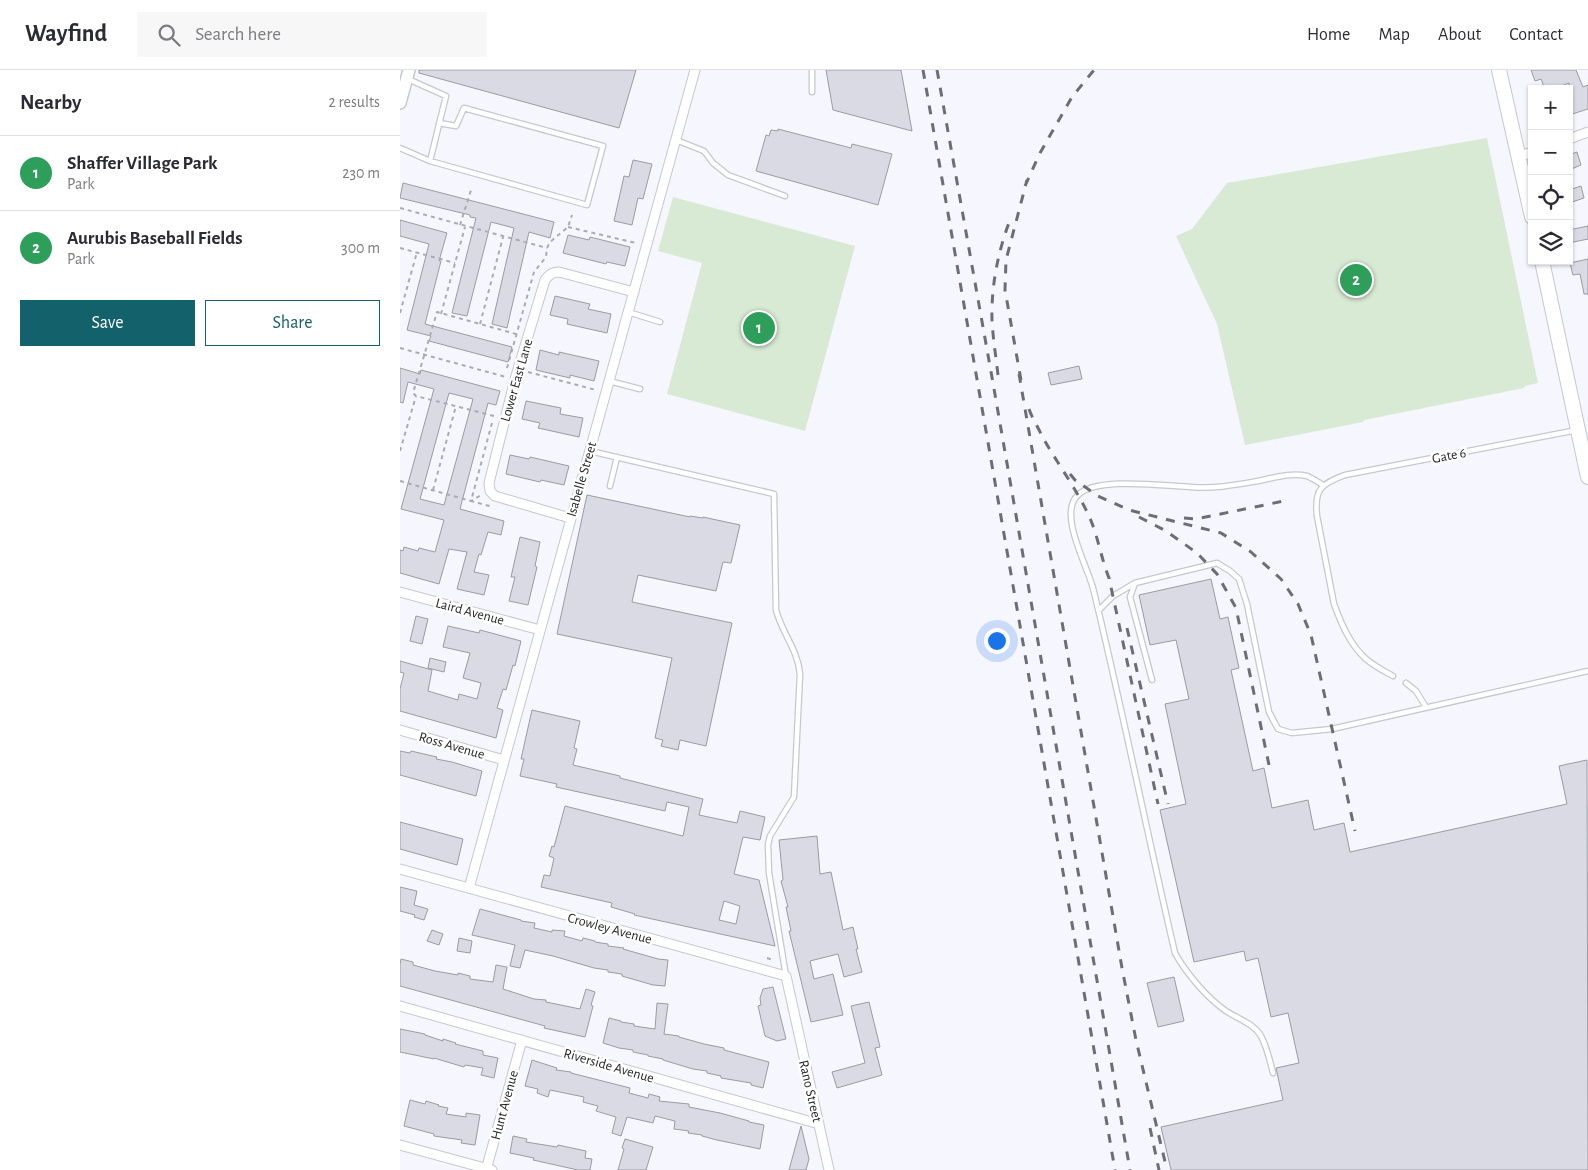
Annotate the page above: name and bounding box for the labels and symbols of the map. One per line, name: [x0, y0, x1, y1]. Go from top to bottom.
pin: 2: [1340, 261, 1372, 299]
pin: 1: [743, 309, 775, 347]
street label: Lower East Lane: [498, 337, 535, 423]
street label: Isabelle Street: [565, 440, 600, 518]
street label: Gate 6: [1431, 446, 1467, 466]
street label: Laird Avenue: [434, 596, 506, 628]
your location: [984, 628, 1010, 654]
street label: Ross Avenue: [417, 730, 486, 762]
street label: Crowley Avenue: [566, 911, 653, 947]
street label: Riverside Avenue: [562, 1046, 655, 1086]
street label: Rano Street: [796, 1059, 824, 1124]
street label: Hunt Avenue: [489, 1069, 521, 1141]

